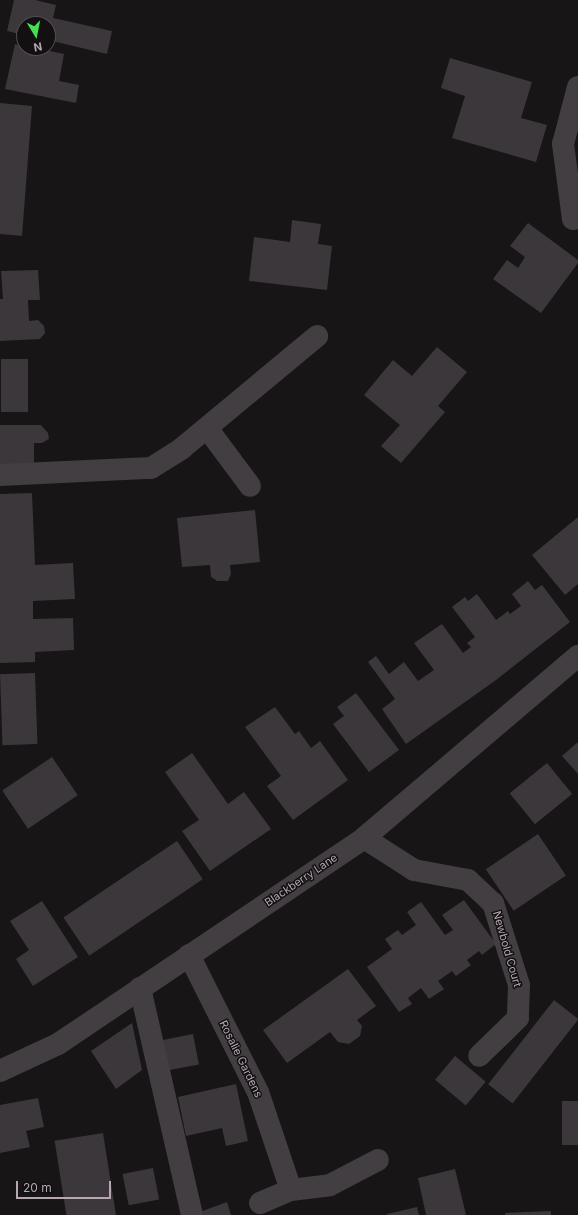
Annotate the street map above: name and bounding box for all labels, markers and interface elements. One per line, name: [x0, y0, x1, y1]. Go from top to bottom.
north arrow: [16, 16, 56, 56]
text: N: [33, 39, 43, 54]
street label: Blackberry Lane: [262, 851, 340, 909]
street label: Newbold Court: [490, 910, 524, 988]
street label: Rosalie Gardens: [217, 1018, 265, 1100]
scale bar: [18, 1173, 113, 1199]
text: 20 m: [23, 1180, 52, 1195]

